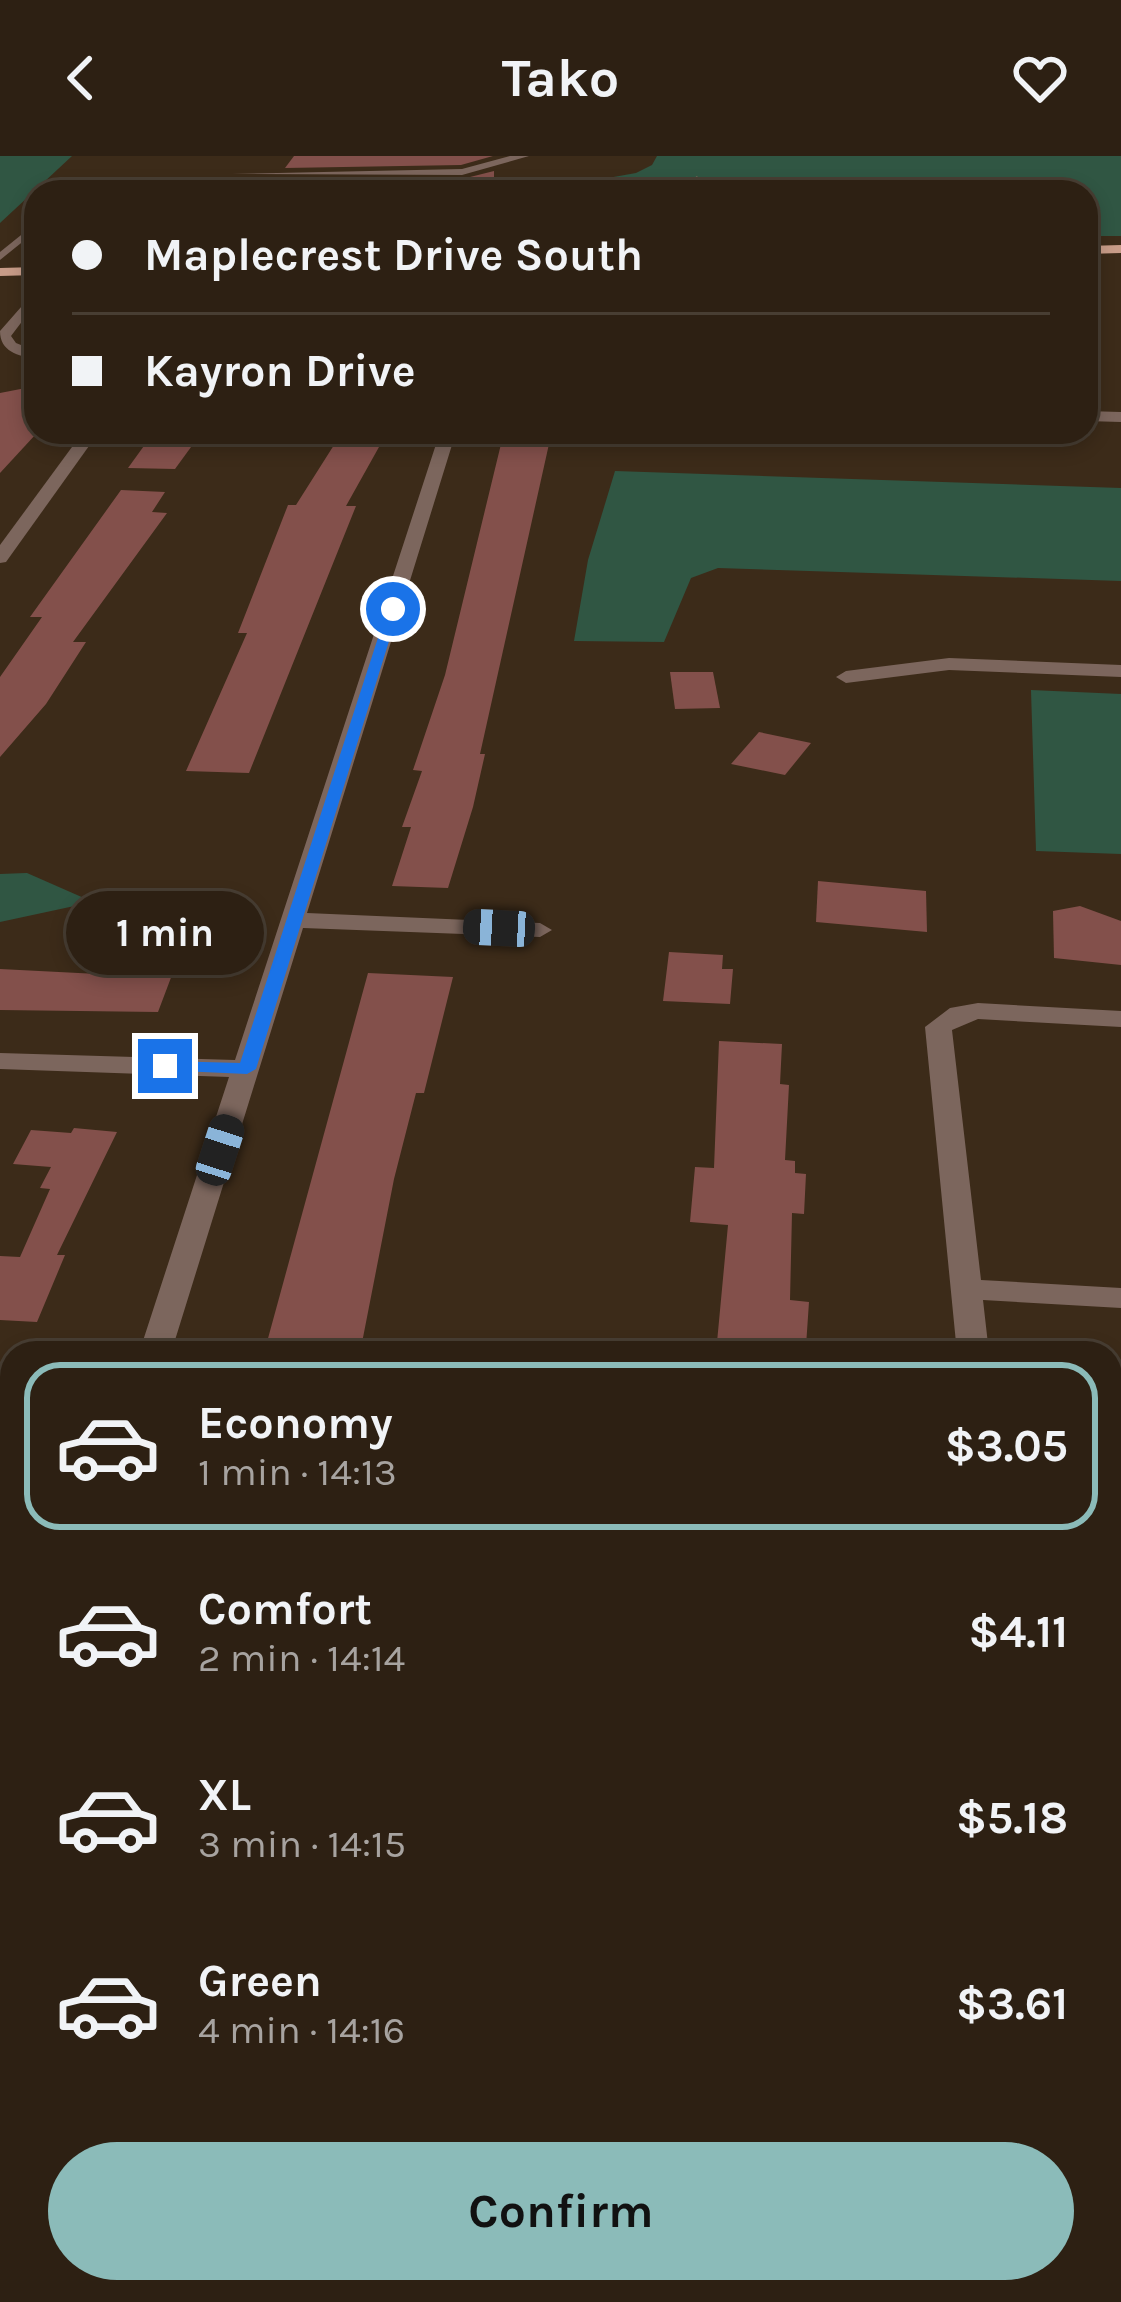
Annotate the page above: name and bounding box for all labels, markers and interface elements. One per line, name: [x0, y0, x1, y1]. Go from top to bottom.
icon: back: [48, 45, 114, 111]
icon: heart: [1007, 45, 1073, 111]
text: Tako: [502, 46, 619, 110]
text: Maplecrest Drive South: [144, 229, 643, 281]
text: Kayron Drive: [144, 345, 416, 397]
route start: [366, 582, 420, 636]
callout: 1 min: [66, 892, 264, 976]
car: [462, 908, 536, 948]
text: 1 min: [116, 910, 214, 956]
route end: [138, 1039, 192, 1093]
car: [192, 1110, 248, 1190]
icon: car: [54, 1392, 162, 1500]
text: Economy: [198, 1397, 393, 1449]
text: $3.05: [945, 1420, 1068, 1472]
text: 1 min · 14:13: [198, 1449, 397, 1495]
icon: car: [54, 1578, 162, 1686]
text: Comfort: [198, 1583, 372, 1635]
text: $4.11: [968, 1606, 1068, 1658]
text: 2 min · 14:14: [198, 1635, 405, 1681]
icon: car: [54, 1764, 162, 1872]
text: XL: [198, 1769, 251, 1821]
text: $5.18: [956, 1792, 1068, 1844]
text: 3 min · 14:15: [198, 1821, 406, 1867]
icon: car: [54, 1950, 162, 2058]
text: Green: [198, 1955, 322, 2007]
text: $3.61: [956, 1978, 1068, 2030]
text: 4 min · 14:16: [198, 2007, 405, 2053]
button: Confirm: [48, 2142, 1074, 2280]

